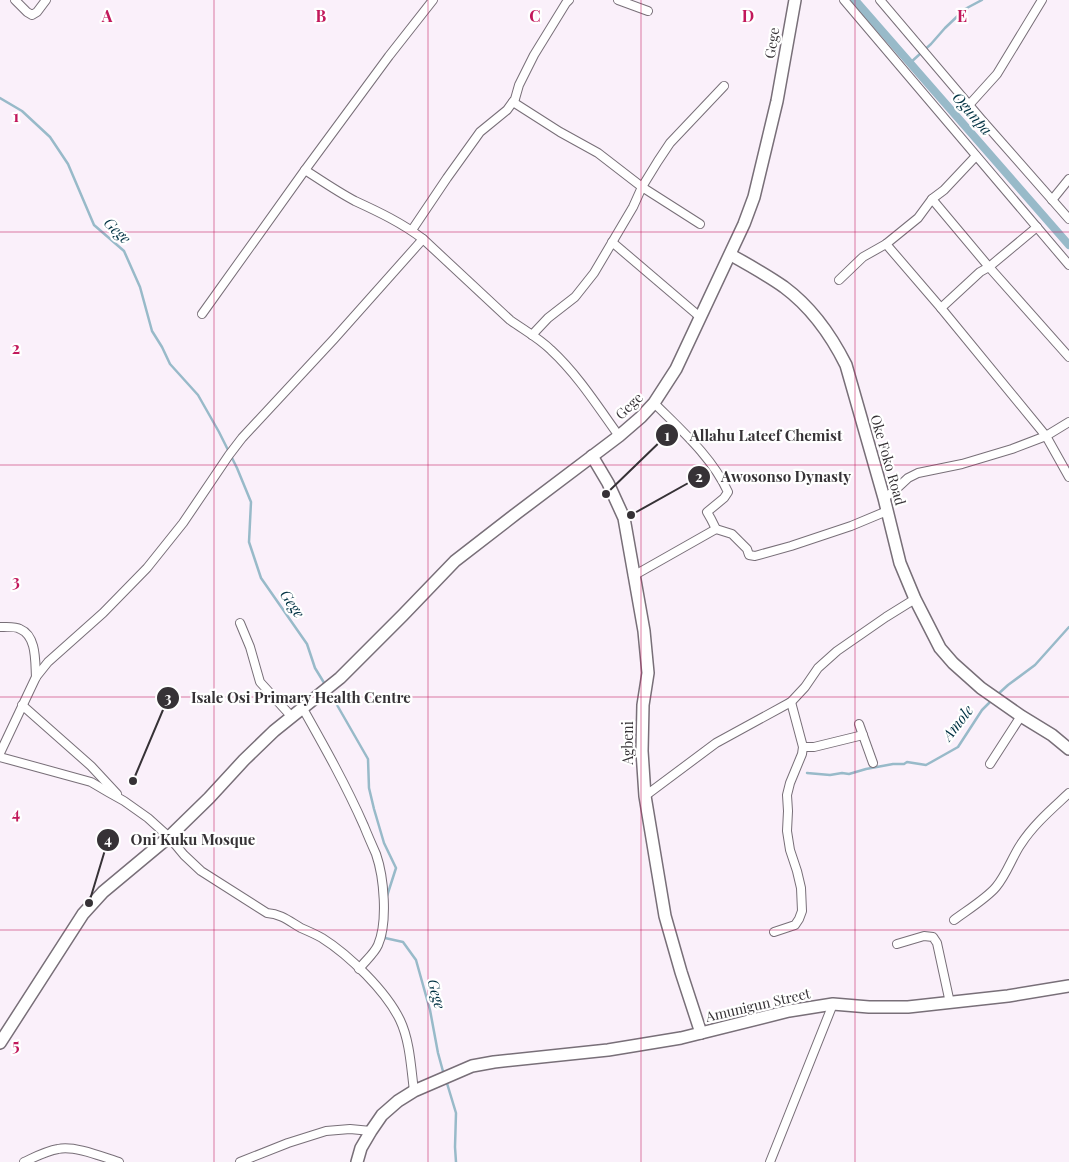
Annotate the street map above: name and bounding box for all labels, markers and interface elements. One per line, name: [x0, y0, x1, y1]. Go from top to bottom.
text: A: [101, 5, 113, 26]
text: B: [316, 5, 327, 26]
text: C: [529, 5, 541, 26]
text: D: [742, 5, 754, 26]
text: E: [957, 5, 967, 26]
street label: Gege: [760, 26, 783, 60]
water label: Ogunpa: [948, 88, 997, 139]
text: 1: [13, 105, 19, 126]
water label: Gege: [100, 213, 136, 248]
text: 2: [12, 337, 20, 358]
street label: Gege: [611, 388, 646, 423]
street label: Oke Foko Road: [866, 412, 911, 507]
callout: Allahu Lateef Chemist: [654, 420, 852, 450]
text: 1: [664, 425, 670, 445]
text: Allahu Lateef Chemist: [689, 425, 843, 445]
callout: Awosonso Dynasty: [686, 462, 861, 492]
text: 2: [695, 466, 703, 486]
text: Awosonso Dynasty: [720, 466, 851, 486]
text: 3: [12, 570, 20, 591]
water label: Gege: [276, 585, 310, 622]
callout: Isale Osi Primary Health Centre: [156, 683, 421, 713]
text: 3: [164, 687, 172, 707]
text: Isale Osi Primary Health Centre: [191, 687, 411, 707]
water label: Amole: [936, 700, 978, 746]
street label: Agbeni: [618, 721, 637, 766]
text: 4: [12, 802, 20, 823]
callout: Oni Kuku Mosque: [96, 825, 265, 855]
text: 4: [104, 829, 112, 849]
text: Oni Kuku Mosque: [131, 829, 256, 849]
water label: Gege: [423, 977, 451, 1011]
street label: Amunigun Street: [703, 983, 813, 1026]
text: 5: [12, 1034, 20, 1055]

